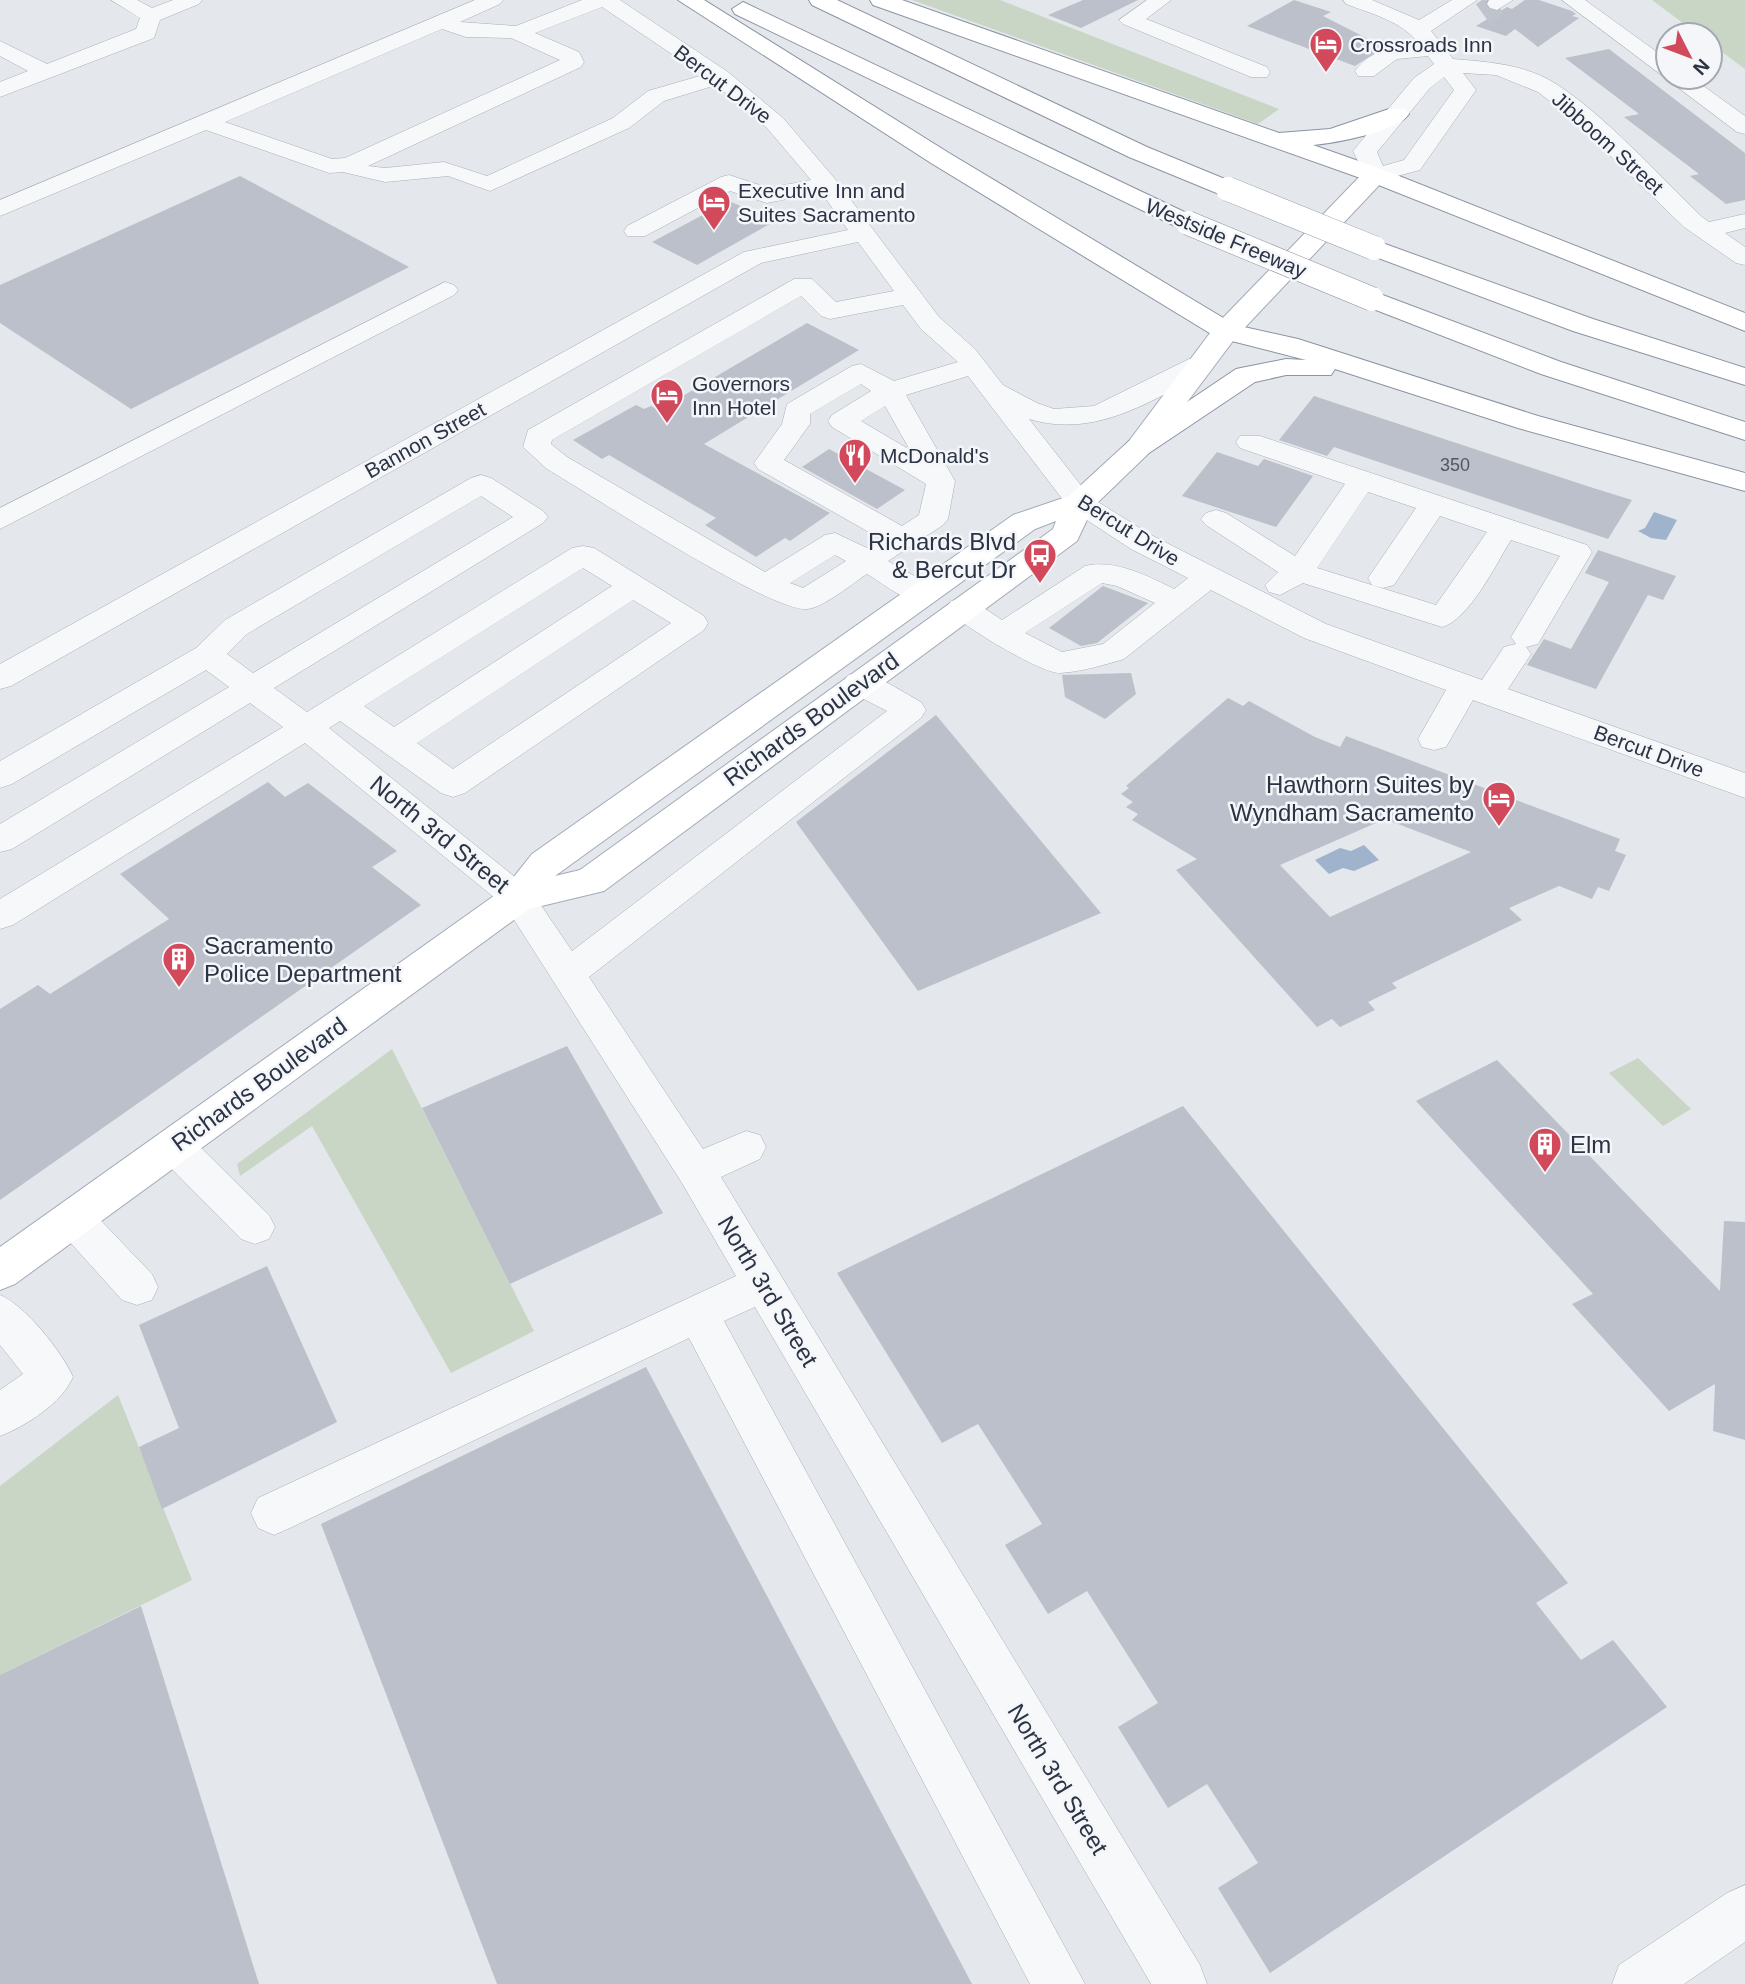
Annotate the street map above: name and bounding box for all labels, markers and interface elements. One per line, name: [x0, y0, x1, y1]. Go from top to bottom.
north arrow: [1654, 21, 1724, 91]
hotel icon: Crossroads Inn: [1307, 25, 1345, 74]
place label: Crossroads Inn: [1350, 33, 1492, 56]
street label: Bercut Drive: [670, 40, 776, 128]
text: N: [1689, 55, 1714, 79]
street label: Jibboom Street: [1548, 87, 1668, 199]
place label: Executive Inn and Suites Sacramento: [738, 179, 915, 226]
hotel icon: Executive Inn and Suites Sacramento: [695, 183, 733, 232]
street label: Westside Freeway: [1142, 194, 1310, 282]
place label: Governors Inn Hotel: [692, 372, 790, 419]
hotel icon: Governors Inn Hotel: [648, 376, 686, 425]
street label: Bannon Street: [361, 397, 489, 483]
restaurant icon: McDonald's: [836, 436, 874, 485]
place label: McDonald's: [880, 444, 989, 467]
house number: 350: [1440, 455, 1470, 475]
street label: Bercut Drive: [1074, 490, 1184, 570]
place label: Richards Blvd & Bercut Dr: [868, 528, 1016, 583]
bus stop icon: Richards Blvd & Bercut Dr: [1021, 536, 1059, 585]
street label: Richards Boulevard: [718, 647, 904, 791]
street label: Bercut Drive: [1591, 720, 1707, 782]
street label: North 3rd Street: [365, 770, 515, 898]
place label: Hawthorn Suites by Wyndham Sacramento: [1230, 771, 1474, 826]
hotel icon: Hawthorn Suites by Wyndham Sacramento: [1480, 779, 1518, 828]
place label: Sacramento Police Department: [204, 932, 402, 987]
building icon: Sacramento Police Department: [160, 940, 198, 989]
street label: Richards Boulevard: [166, 1012, 352, 1156]
building icon: Elm: [1526, 1125, 1564, 1174]
place label: Elm: [1570, 1131, 1611, 1158]
street label: North 3rd Street: [712, 1211, 824, 1371]
street label: North 3rd Street: [1002, 1699, 1114, 1859]

